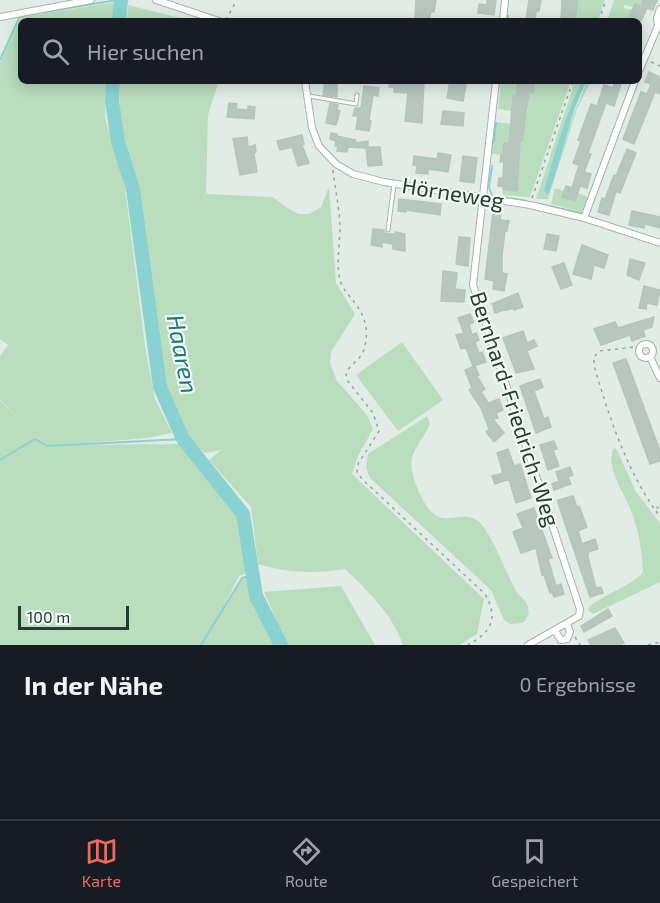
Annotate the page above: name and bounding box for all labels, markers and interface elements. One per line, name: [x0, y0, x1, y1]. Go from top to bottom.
search box: [18, 18, 642, 84]
icon: search: [39, 35, 72, 68]
text: Hier suchen: [87, 38, 204, 64]
street label: Hörneweg: [400, 171, 506, 213]
street label: Bernhard-Friedrich-Weg: [466, 288, 566, 529]
water label: Haaren: [162, 312, 205, 396]
scale bar: [18, 603, 129, 630]
text: 100 m: [27, 607, 70, 626]
text: In der Nähe: [24, 669, 163, 700]
text: 0 Ergebnisse: [519, 672, 636, 696]
tab: Karte: [82, 835, 121, 890]
tab: Route: [285, 835, 328, 890]
tab: Gespeichert: [491, 835, 578, 890]

